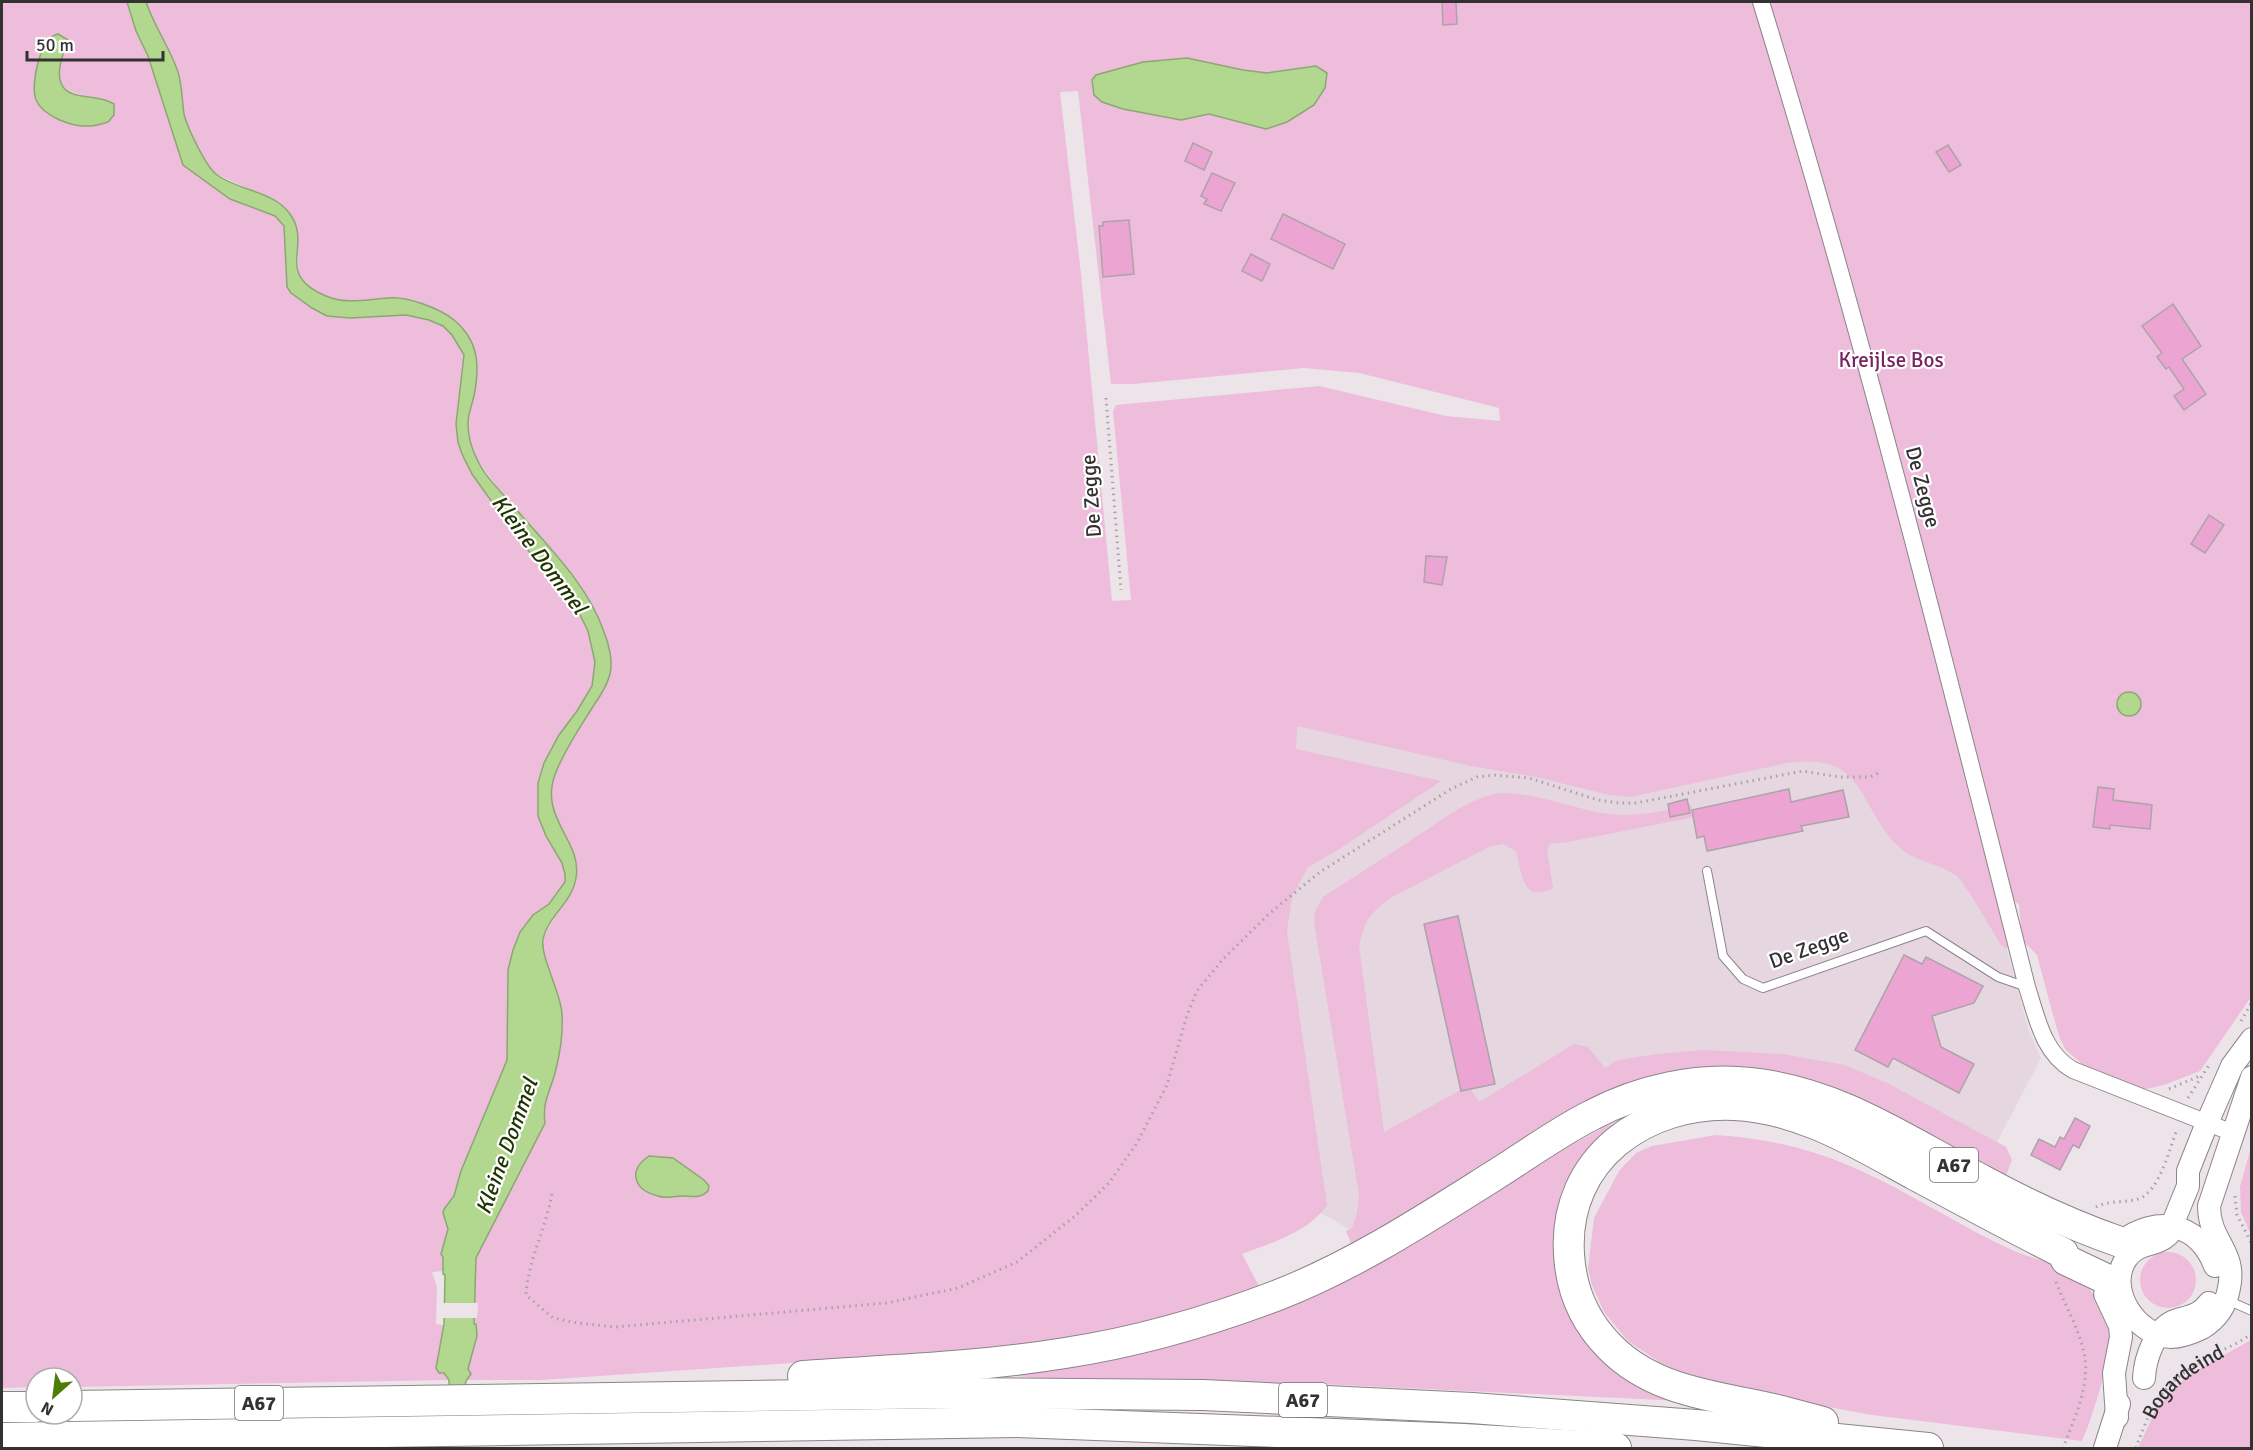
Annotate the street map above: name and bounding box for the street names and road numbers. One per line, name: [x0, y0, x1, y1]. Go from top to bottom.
street label: De Zegge: [1900, 443, 1946, 531]
street label: De Zegge: [1075, 454, 1107, 538]
street label: De Zegge: [1765, 922, 1853, 974]
road number: A67: [1930, 1148, 1978, 1182]
street label: Bogardeind: [2136, 1339, 2228, 1423]
road number: A67: [1279, 1383, 1327, 1417]
road number: A67: [235, 1386, 283, 1420]

